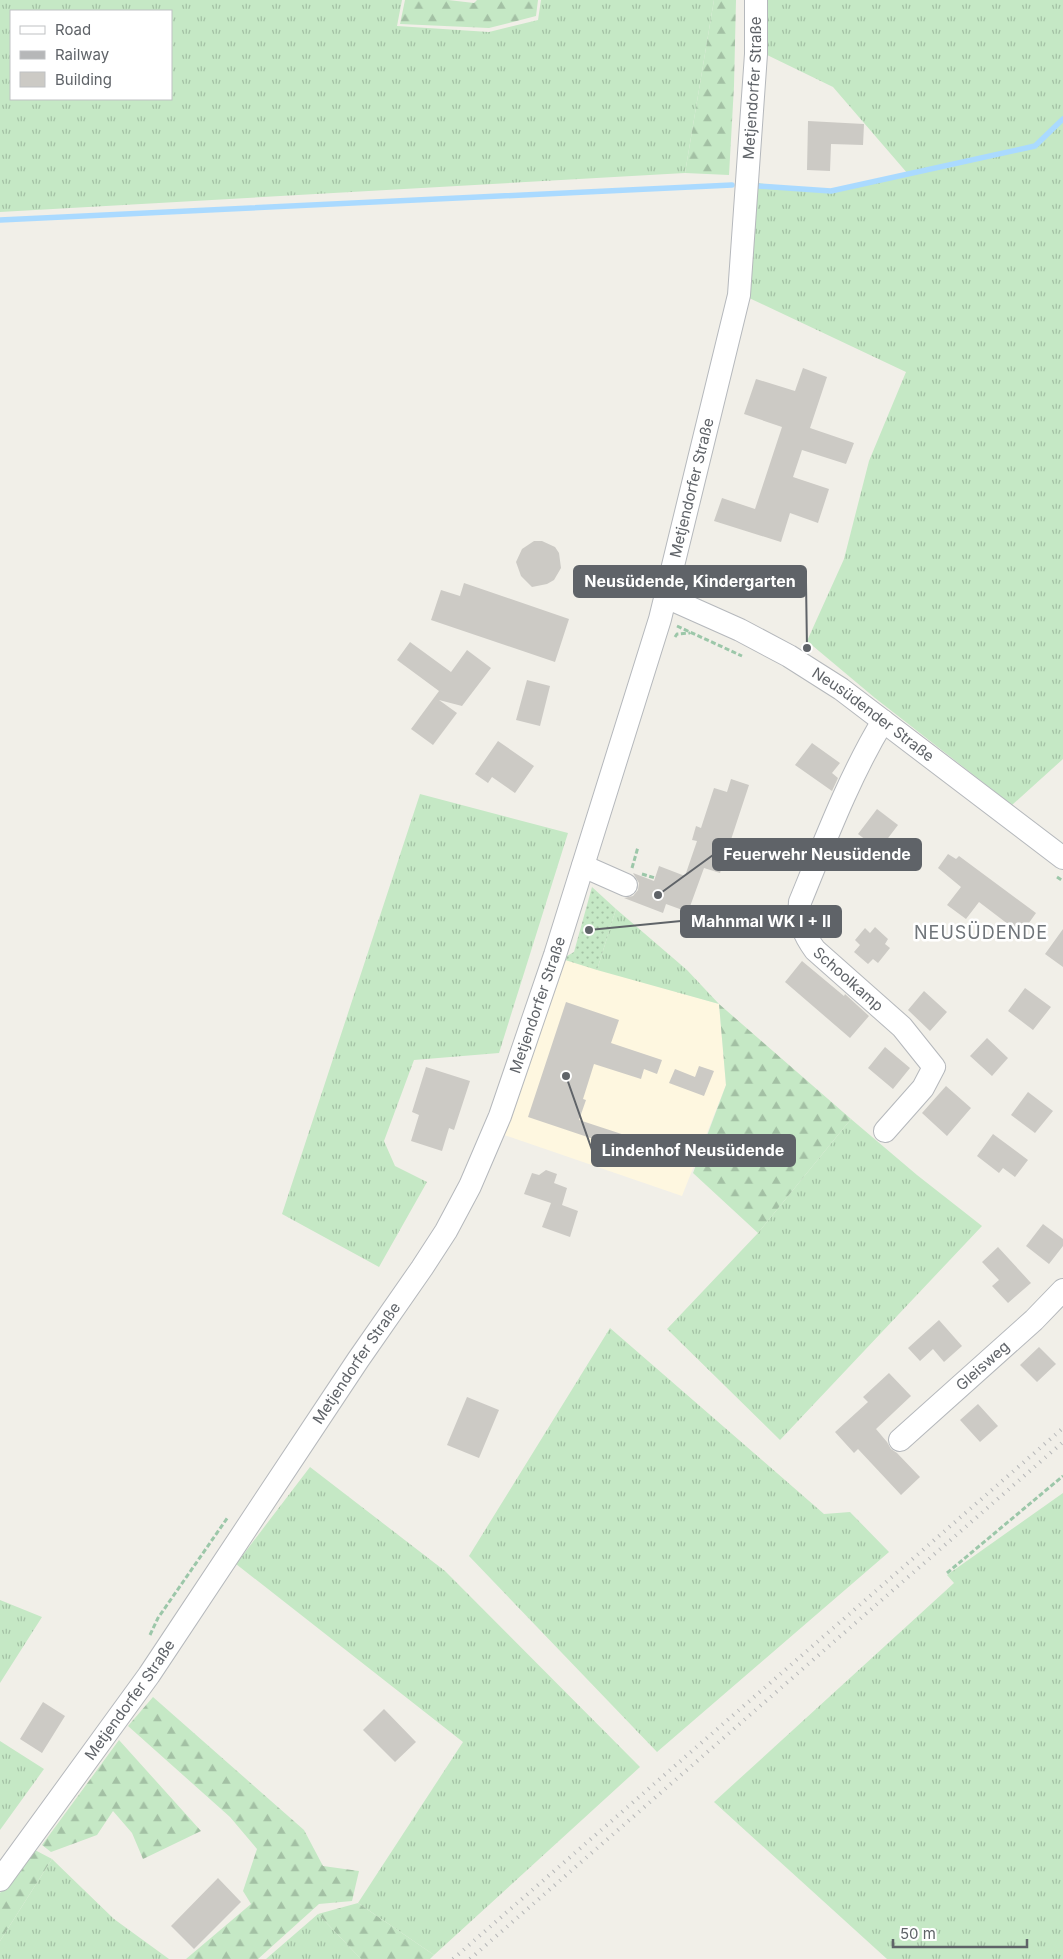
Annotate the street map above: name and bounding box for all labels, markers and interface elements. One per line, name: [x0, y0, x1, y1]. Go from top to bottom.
legend: [10, 10, 172, 100]
street label: Metjendorfer Straße: [739, 16, 765, 160]
text: Road: [55, 20, 91, 39]
text: Railway: [55, 45, 110, 64]
text: Building: [55, 70, 112, 89]
street label: Metjendorfer Straße: [665, 416, 718, 559]
callout: Neusüdende, Kindergarten: [574, 566, 806, 597]
text: Neusüdende, Kindergarten: [584, 571, 796, 591]
street label: Neusüdender Straße: [809, 663, 938, 765]
callout: Feuerwehr Neusüdende: [713, 839, 921, 870]
text: Feuerwehr Neusüdende: [723, 844, 911, 864]
callout: Mahnmal WK I + II: [681, 906, 841, 937]
text: Mahnmal WK I + II: [691, 911, 831, 931]
district label: NEUSÜDENDE: [914, 921, 1048, 943]
street label: Metjendorfer Straße: [505, 934, 569, 1076]
street label: Schoolkamp: [809, 943, 888, 1015]
callout: Lindenhof Neusüdende: [592, 1135, 795, 1166]
text: Lindenhof Neusüdende: [602, 1140, 784, 1160]
street label: Metjendorfer Straße: [308, 1298, 404, 1427]
street label: Gleisweg: [952, 1337, 1013, 1394]
street label: Metjendorfer Straße: [80, 1636, 179, 1764]
scale bar: [893, 1916, 1027, 1948]
text: 50 m: [900, 1924, 936, 1943]

